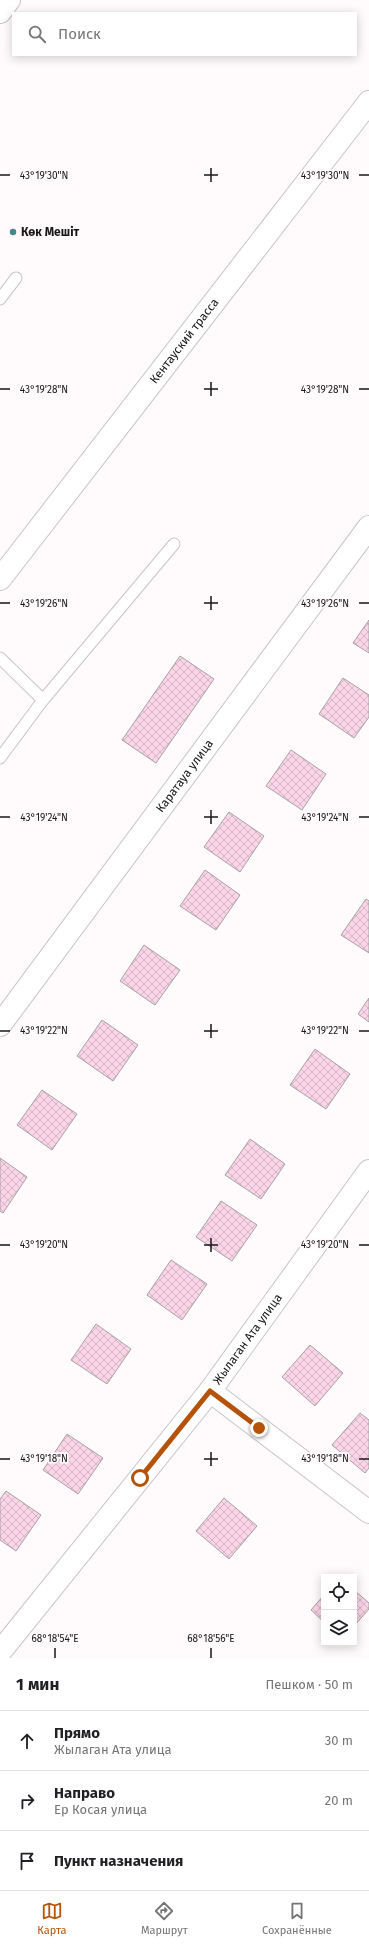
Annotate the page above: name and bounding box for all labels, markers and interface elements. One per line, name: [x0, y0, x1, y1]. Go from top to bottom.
search box: [12, 12, 357, 56]
icon: search: [26, 23, 48, 45]
text: Поиск: [58, 25, 101, 43]
text: 43°19'30"N: [20, 170, 68, 182]
text: 43°19'30"N: [301, 170, 349, 182]
place label: Көк Мешіт: [21, 225, 80, 239]
marker: Көк Мешіт: [8, 227, 18, 237]
street label: Кентауский трасса: [147, 296, 222, 386]
text: 43°19'28"N: [20, 384, 68, 396]
text: 43°19'28"N: [301, 384, 349, 396]
text: 43°19'26"N: [20, 598, 68, 610]
text: 43°19'26"N: [301, 598, 349, 610]
street label: Каратауа улица: [153, 737, 216, 815]
text: 43°19'24"N: [20, 812, 68, 824]
text: 43°19'24"N: [301, 812, 349, 824]
text: 43°19'22"N: [20, 1025, 68, 1037]
text: 43°19'22"N: [301, 1025, 349, 1037]
text: 43°19'20"N: [20, 1239, 68, 1251]
text: 43°19'20"N: [301, 1239, 349, 1251]
street label: Жылаган Ата улица: [210, 1291, 285, 1387]
route end: [250, 1419, 268, 1437]
text: 43°19'18"N: [20, 1453, 68, 1465]
text: 43°19'18"N: [301, 1453, 349, 1465]
route start: [131, 1469, 149, 1487]
map controls: [321, 1574, 357, 1646]
button: locate: [321, 1574, 357, 1610]
button: layers: [321, 1610, 357, 1646]
text: 68°18'54"E: [31, 1633, 79, 1645]
text: 68°18'56"E: [187, 1633, 235, 1645]
text: 1 мин: [16, 1674, 59, 1695]
text: Пешком · 50 m: [265, 1677, 353, 1692]
text: Прямо: [54, 1724, 100, 1742]
icon: ahead: [16, 1730, 38, 1752]
text: 30 m: [325, 1733, 353, 1748]
text: Жылаган Ата улица: [54, 1742, 171, 1757]
text: Направо: [54, 1784, 115, 1802]
icon: right: [16, 1790, 38, 1812]
text: 20 m: [325, 1793, 353, 1808]
text: Ер Косая улица: [54, 1802, 147, 1817]
icon: arrive: [16, 1850, 38, 1872]
text: Пункт назначения: [54, 1852, 183, 1870]
tab: Карта: [37, 1900, 66, 1937]
tab: Маршрут: [141, 1900, 188, 1937]
tab: Сохранённые: [262, 1900, 332, 1937]

